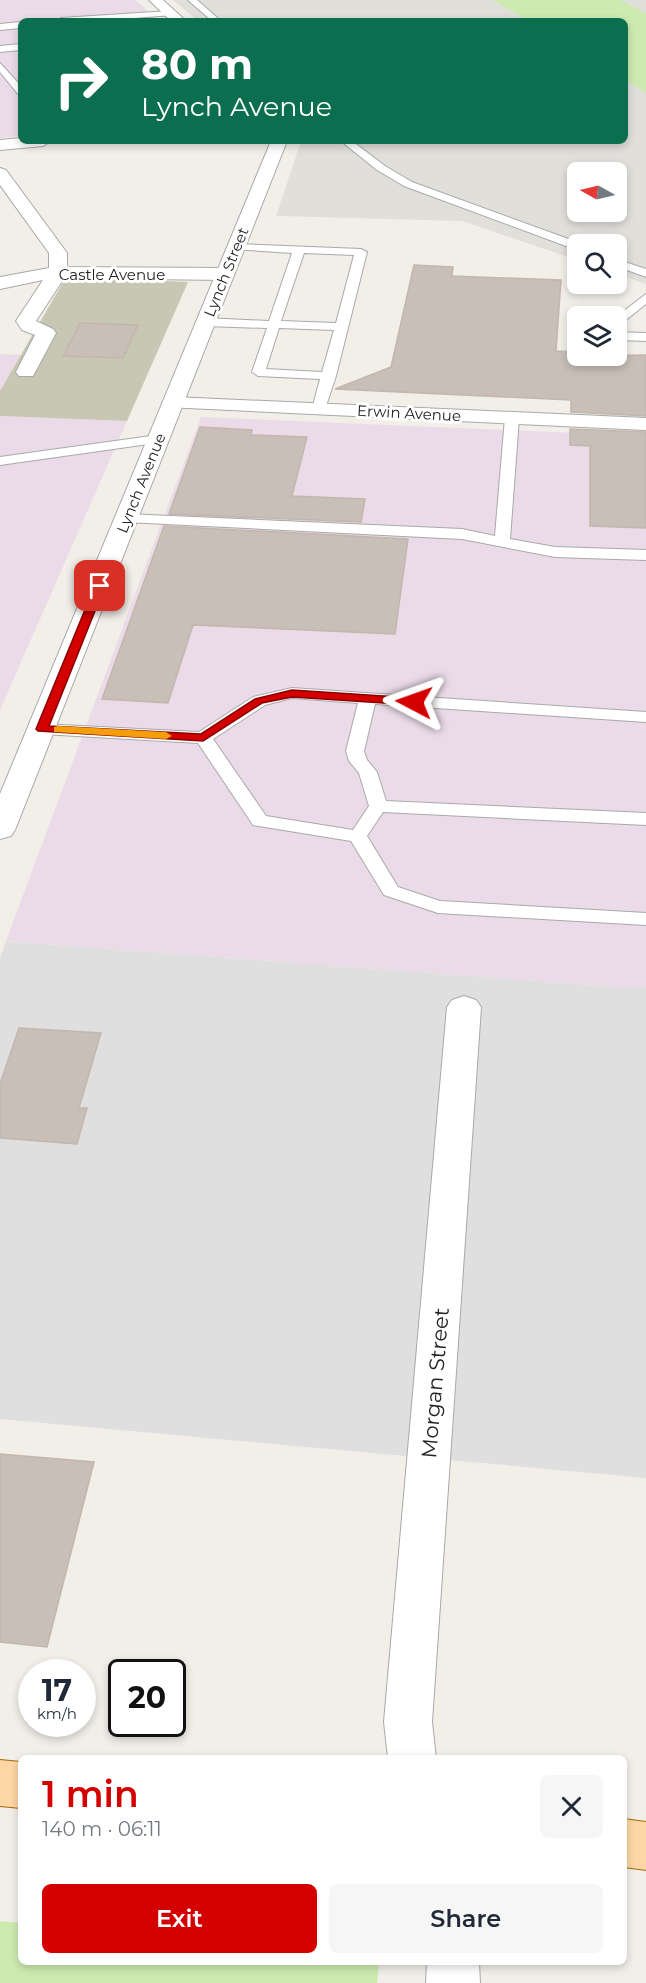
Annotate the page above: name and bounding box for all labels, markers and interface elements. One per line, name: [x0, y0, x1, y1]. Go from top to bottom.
text: 80 m: [141, 38, 253, 90]
icon: right: [42, 42, 120, 120]
text: Lynch Avenue: [141, 90, 332, 123]
north arrow: [567, 162, 627, 222]
map controls: [567, 162, 627, 366]
street label: Lynch Street: [199, 224, 253, 320]
button: search: [567, 234, 627, 294]
street label: Castle Avenue: [59, 265, 165, 284]
button: layers: [567, 306, 627, 366]
street label: Erwin Avenue: [356, 401, 462, 425]
street label: Lynch Avenue: [112, 430, 170, 536]
pin: [74, 560, 125, 611]
icon: arrive: [83, 569, 116, 602]
position arrow: [382, 670, 446, 734]
street label: Morgan Street: [416, 1307, 454, 1459]
speed limit sign: 20: [108, 1659, 186, 1737]
text: 17: [42, 1672, 72, 1709]
text: km/h: [37, 1704, 77, 1723]
text: 1 min: [42, 1772, 139, 1816]
button: close: [540, 1775, 603, 1838]
text: 140 m · 06:11: [42, 1817, 162, 1841]
button: Exit: [42, 1884, 317, 1953]
button: Share: [329, 1884, 603, 1953]

